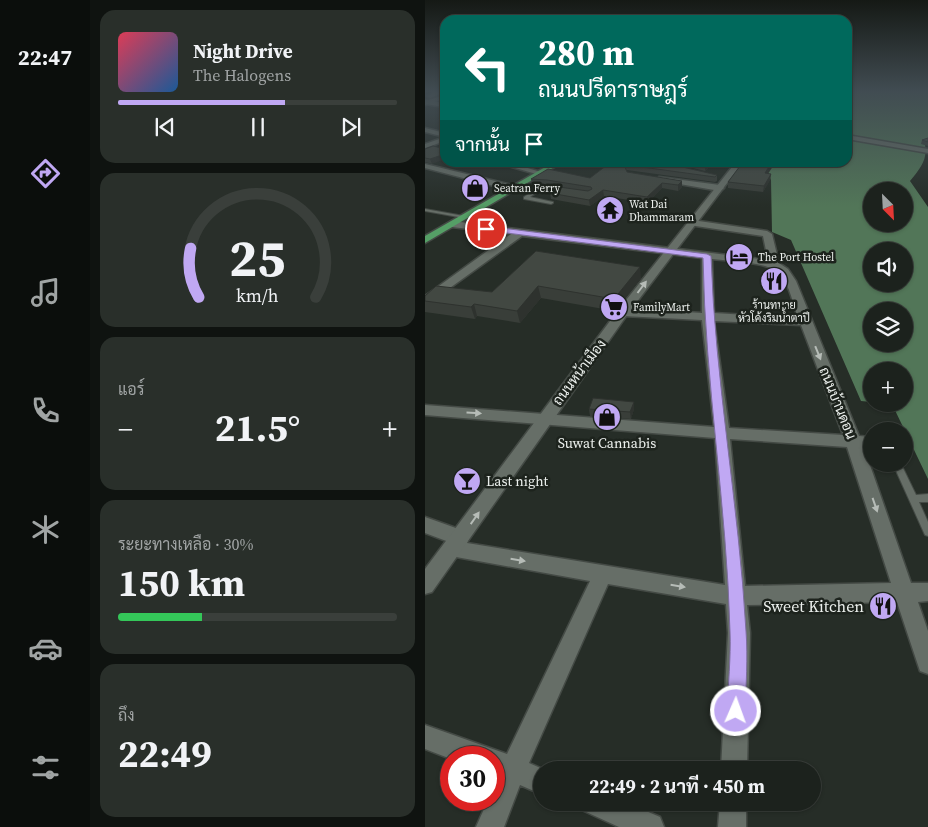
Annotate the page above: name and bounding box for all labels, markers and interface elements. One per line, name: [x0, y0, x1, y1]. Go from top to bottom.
text: 280 m: [538, 29, 634, 77]
icon: left: [455, 35, 520, 100]
text: Night Drive: [193, 38, 293, 64]
text: 22:47: [18, 42, 72, 72]
text: The Halogens: [193, 64, 291, 86]
text: ถนนปรีดาราษฎร์: [538, 74, 688, 104]
icon: previous: [151, 113, 179, 141]
icon: pause: [244, 113, 272, 141]
icon: next: [337, 113, 365, 141]
icon: arrive: [520, 130, 548, 158]
text: จากนั้น: [455, 131, 510, 157]
icon: directions: [28, 156, 63, 191]
shop icon: Seatran Ferry: [460, 173, 490, 203]
place label: Seatran Ferry: [494, 181, 561, 196]
north arrow: [863, 182, 913, 232]
map controls: [863, 182, 913, 472]
temple icon: Wat Dai Dhammaram: [595, 195, 625, 225]
place label: Wat Dai Dhammaram: [629, 197, 694, 225]
pin: [465, 208, 507, 250]
icon: arrive: [472, 215, 500, 243]
text: 25: [229, 222, 286, 293]
hotel icon: The Port Hostel: [724, 242, 754, 272]
button: sound: [863, 242, 913, 292]
place label: The Port Hostel: [758, 250, 834, 265]
restaurant icon: ร้านทนาย หัวโค้งริมน้ำตาปี: [759, 266, 789, 296]
icon: music: [28, 275, 63, 310]
one-way arrow: [637, 280, 647, 294]
text: km/h: [236, 283, 279, 308]
supermarket icon: FamilyMart: [599, 292, 629, 322]
place label: ร้านทนาย หัวโค้งริมน้ำตาปี: [738, 298, 810, 326]
place label: FamilyMart: [633, 300, 690, 315]
button: layers: [863, 302, 913, 352]
street label: ถนนหน้าเมือง: [548, 335, 610, 409]
one-way arrow: [814, 346, 822, 360]
button: +: [863, 362, 913, 412]
street label: ถนนบ้านดอน: [814, 364, 862, 442]
text: แอร์: [118, 378, 144, 400]
icon: phone: [28, 393, 63, 428]
text: 21.5°: [215, 402, 300, 454]
shop icon: Suwat Cannabis: [592, 402, 622, 432]
text: −: [118, 410, 133, 448]
text: +: [382, 410, 397, 448]
one-way arrow: [466, 410, 482, 418]
button: −: [863, 422, 913, 472]
place label: Suwat Cannabis: [558, 433, 656, 453]
bar icon: Last night: [452, 466, 482, 496]
place label: Last night: [486, 471, 548, 491]
one-way arrow: [871, 498, 879, 513]
one-way arrow: [470, 511, 480, 525]
icon: climate: [28, 512, 63, 547]
text: ระยะทางเหลือ · 30%: [118, 533, 254, 555]
one-way arrow: [510, 556, 526, 564]
text: 150 km: [118, 557, 245, 609]
one-way arrow: [670, 583, 686, 591]
restaurant icon: Sweet Kitchen: [868, 591, 898, 621]
place label: Sweet Kitchen: [763, 595, 864, 617]
icon: car: [28, 631, 63, 666]
position arrow: [709, 684, 761, 736]
text: ถึง: [118, 704, 135, 726]
text: 22:49: [118, 728, 212, 780]
speed limit sign: 30: [440, 746, 505, 811]
icon: filters: [28, 750, 63, 785]
text: 22:49 · 2 นาที · 450 m: [589, 773, 765, 799]

